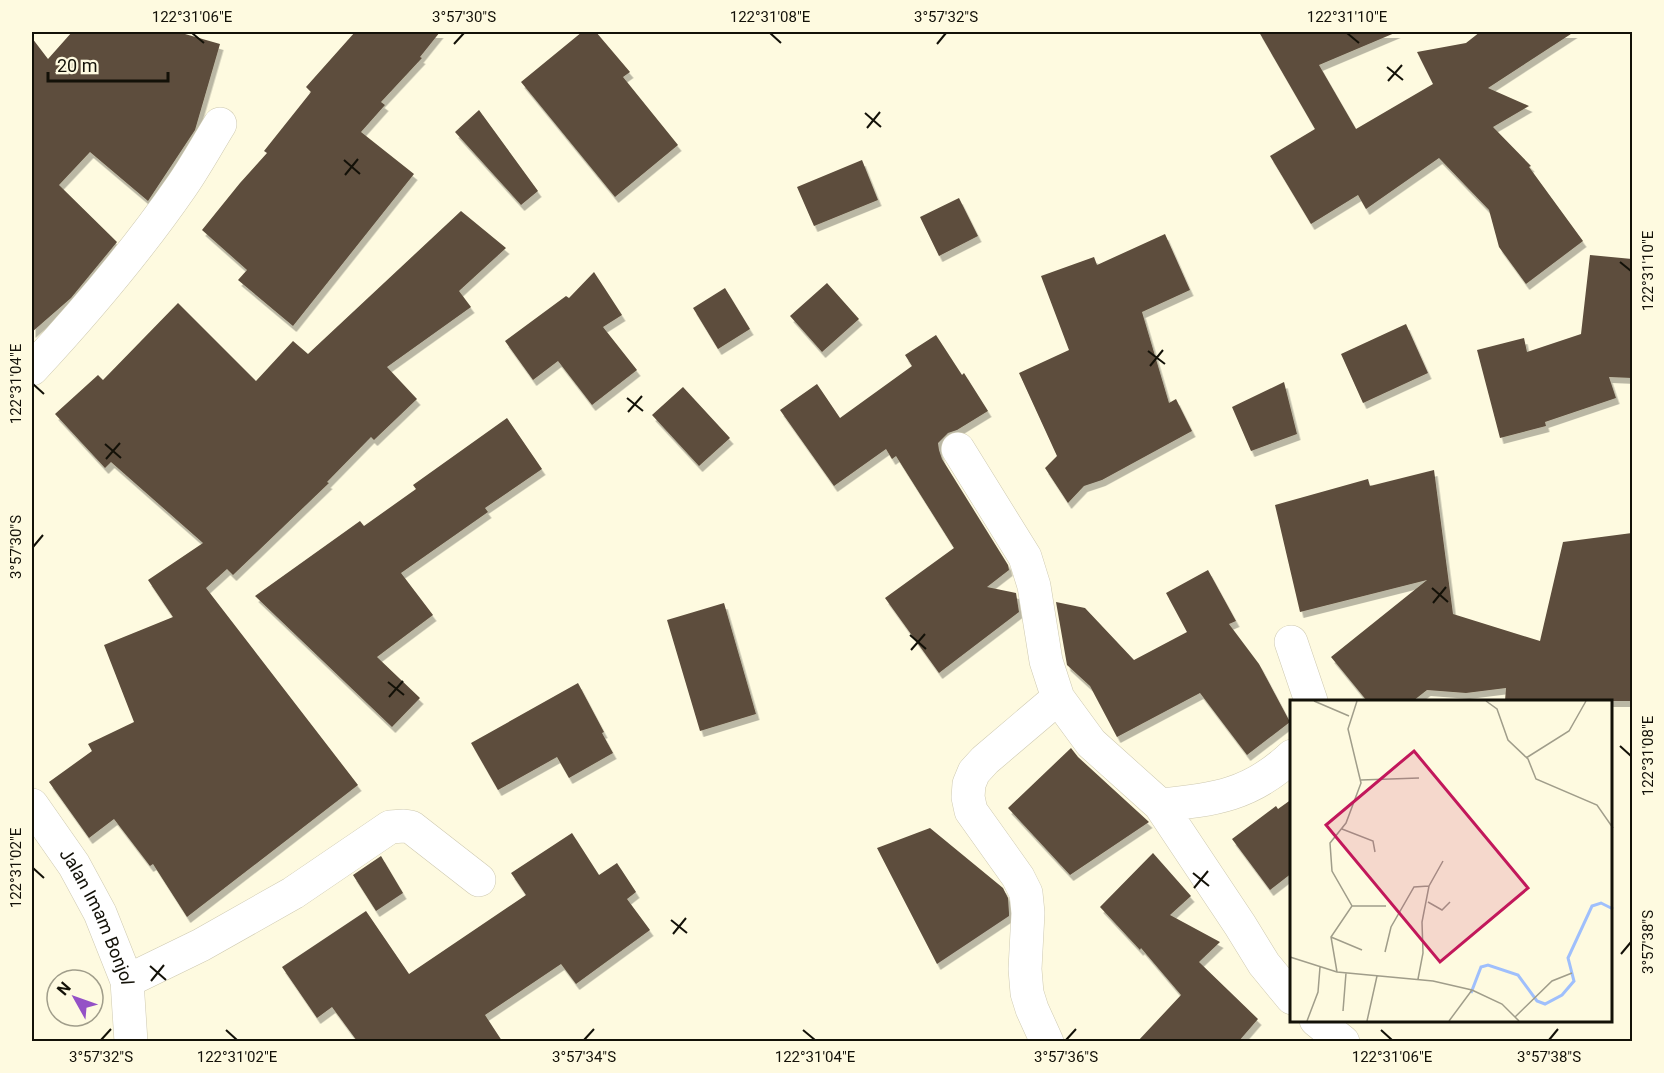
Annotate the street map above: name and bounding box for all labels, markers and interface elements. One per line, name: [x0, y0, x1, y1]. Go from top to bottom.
text: 122°31'06"E: [152, 8, 233, 26]
text: 3°57'30"S: [432, 8, 496, 26]
text: 122°31'08"E: [730, 8, 811, 26]
text: 3°57'32"S: [914, 8, 978, 26]
text: 122°31'10"E: [1307, 8, 1388, 26]
scale bar: [48, 45, 168, 83]
text: 20 m: [57, 55, 97, 76]
text: 122°31'10"E: [1639, 230, 1657, 311]
text: 122°31'04"E: [7, 343, 25, 424]
text: 3°57'30"S: [7, 515, 25, 579]
inset map: [1290, 700, 1613, 1022]
text: 122°31'08"E: [1639, 715, 1657, 796]
text: 122°31'02"E: [7, 827, 25, 908]
street label: Jalan Imam Bonjol: [55, 844, 138, 985]
text: 3°57'38"S: [1639, 910, 1657, 974]
north arrow: [45, 968, 105, 1028]
text: N: [53, 978, 75, 999]
text: 3°57'32"S: [69, 1048, 133, 1066]
text: 122°31'02"E: [197, 1048, 278, 1066]
text: 3°57'34"S: [552, 1048, 616, 1066]
text: 122°31'04"E: [775, 1048, 856, 1066]
text: 3°57'36"S: [1034, 1048, 1098, 1066]
text: 122°31'06"E: [1352, 1048, 1433, 1066]
text: 3°57'38"S: [1517, 1048, 1581, 1066]

